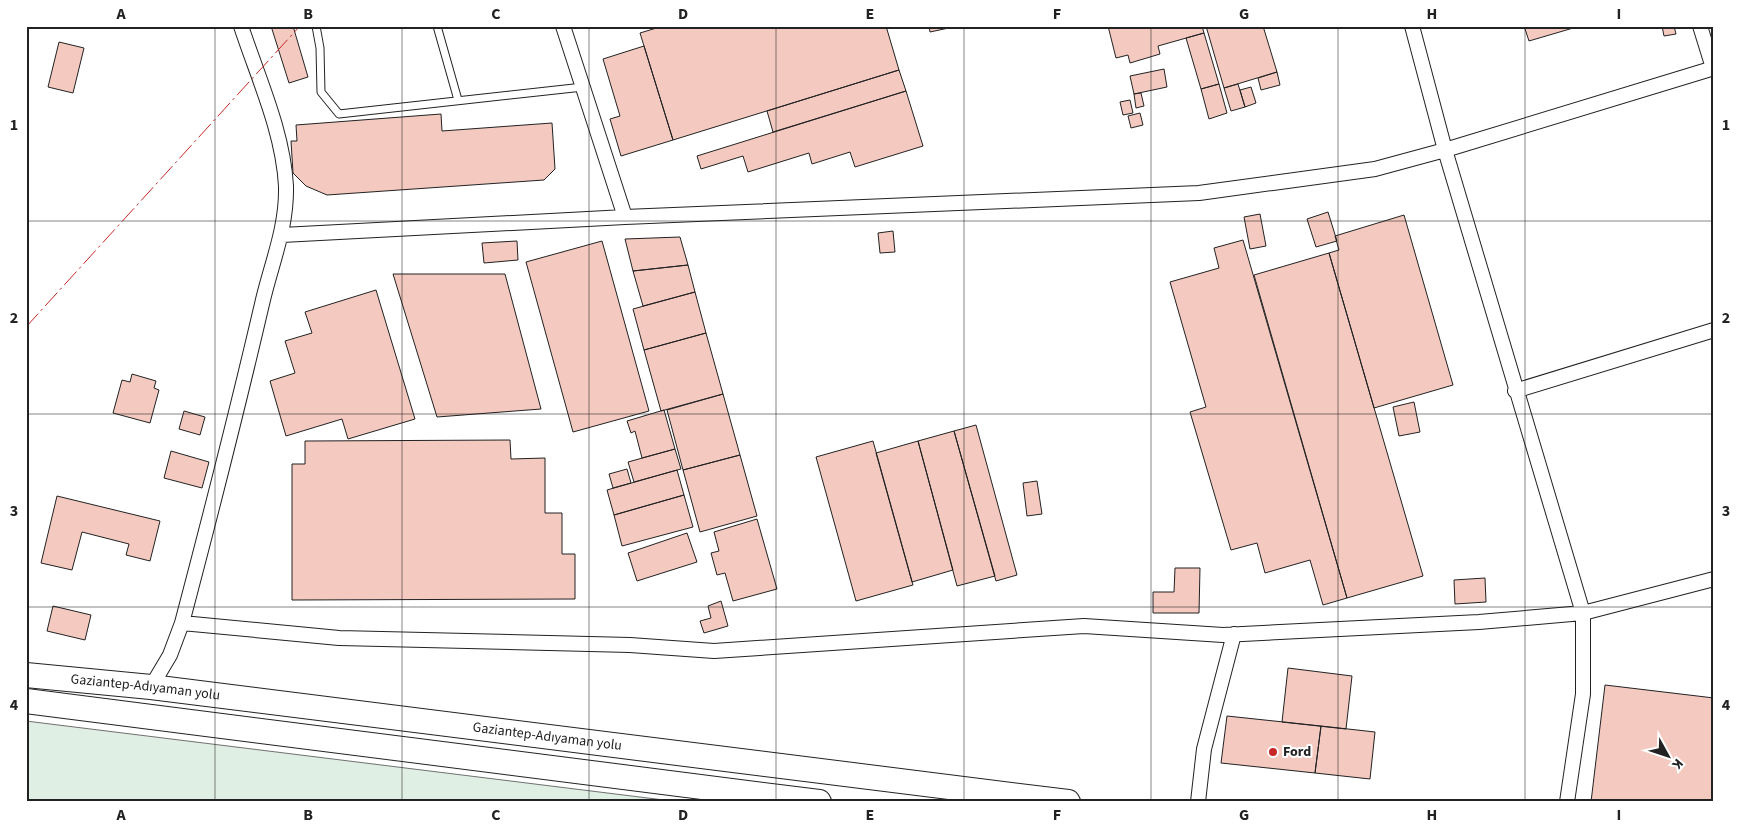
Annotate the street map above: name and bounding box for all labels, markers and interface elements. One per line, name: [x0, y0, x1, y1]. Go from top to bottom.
text: A: [115, 3, 126, 25]
text: B: [303, 3, 313, 25]
text: C: [491, 3, 501, 25]
text: D: [678, 3, 688, 25]
text: E: [866, 3, 874, 25]
text: F: [1053, 3, 1061, 25]
text: G: [1239, 3, 1249, 25]
text: H: [1427, 3, 1437, 25]
text: I: [1617, 3, 1621, 25]
text: 1: [10, 114, 18, 136]
text: 1: [1722, 114, 1730, 136]
text: 2: [10, 307, 18, 329]
text: 2: [1722, 307, 1730, 329]
text: 3: [10, 500, 18, 522]
text: 3: [1722, 500, 1730, 522]
street label: Gaziantep-Adıyaman yolu: [70, 669, 221, 706]
text: 4: [10, 694, 19, 716]
text: 4: [1722, 694, 1731, 716]
street label: Gaziantep-Adıyaman yolu: [472, 717, 623, 756]
north arrow: [1642, 730, 1692, 780]
place label: Ford: [1283, 742, 1311, 762]
marker: Ford: [1267, 746, 1279, 758]
text: K: [1667, 754, 1688, 774]
text: A: [115, 804, 126, 826]
text: B: [303, 804, 313, 826]
text: C: [491, 804, 501, 826]
text: D: [678, 804, 688, 826]
text: E: [866, 804, 874, 826]
text: F: [1053, 804, 1061, 826]
text: G: [1239, 804, 1249, 826]
text: H: [1427, 804, 1437, 826]
text: I: [1617, 804, 1621, 826]

